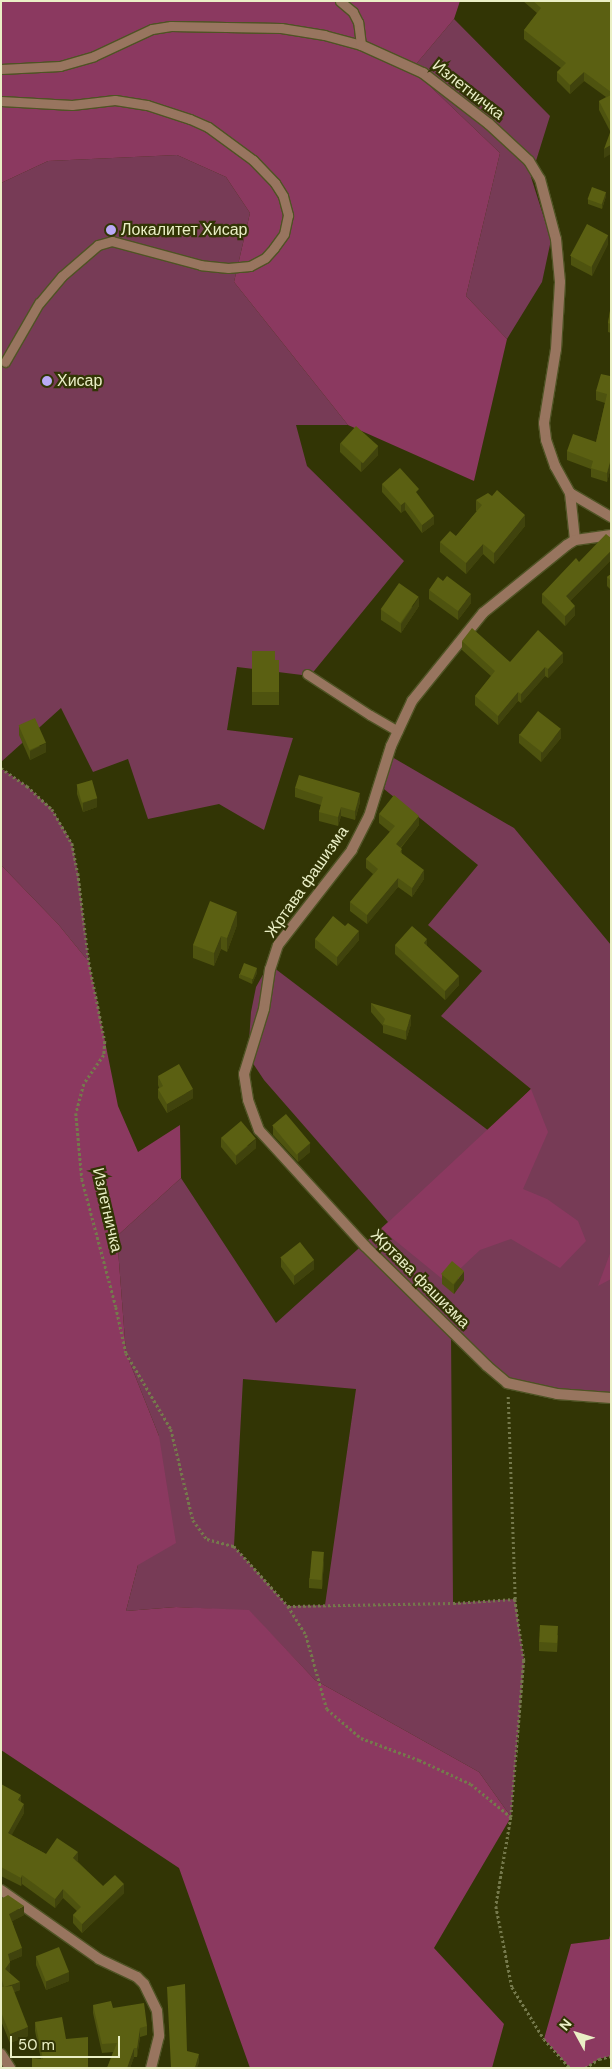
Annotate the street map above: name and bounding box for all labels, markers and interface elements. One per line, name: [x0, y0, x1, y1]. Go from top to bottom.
street label: Излетничка: [428, 56, 508, 124]
place label: Локалитет Хисар: [121, 220, 247, 240]
marker: Локалитет Хисар: [105, 224, 117, 236]
place label: Хисар: [57, 371, 102, 391]
marker: Хисар: [41, 375, 53, 387]
street label: Жртава фашизма: [261, 822, 353, 942]
street label: Излетничка: [88, 1166, 126, 1254]
street label: Жртава фашизма: [367, 1226, 473, 1332]
north arrow: [552, 2009, 602, 2059]
text: N: [555, 2015, 576, 2034]
scale bar: [12, 2026, 122, 2058]
text: 50 m: [18, 2035, 55, 2055]

